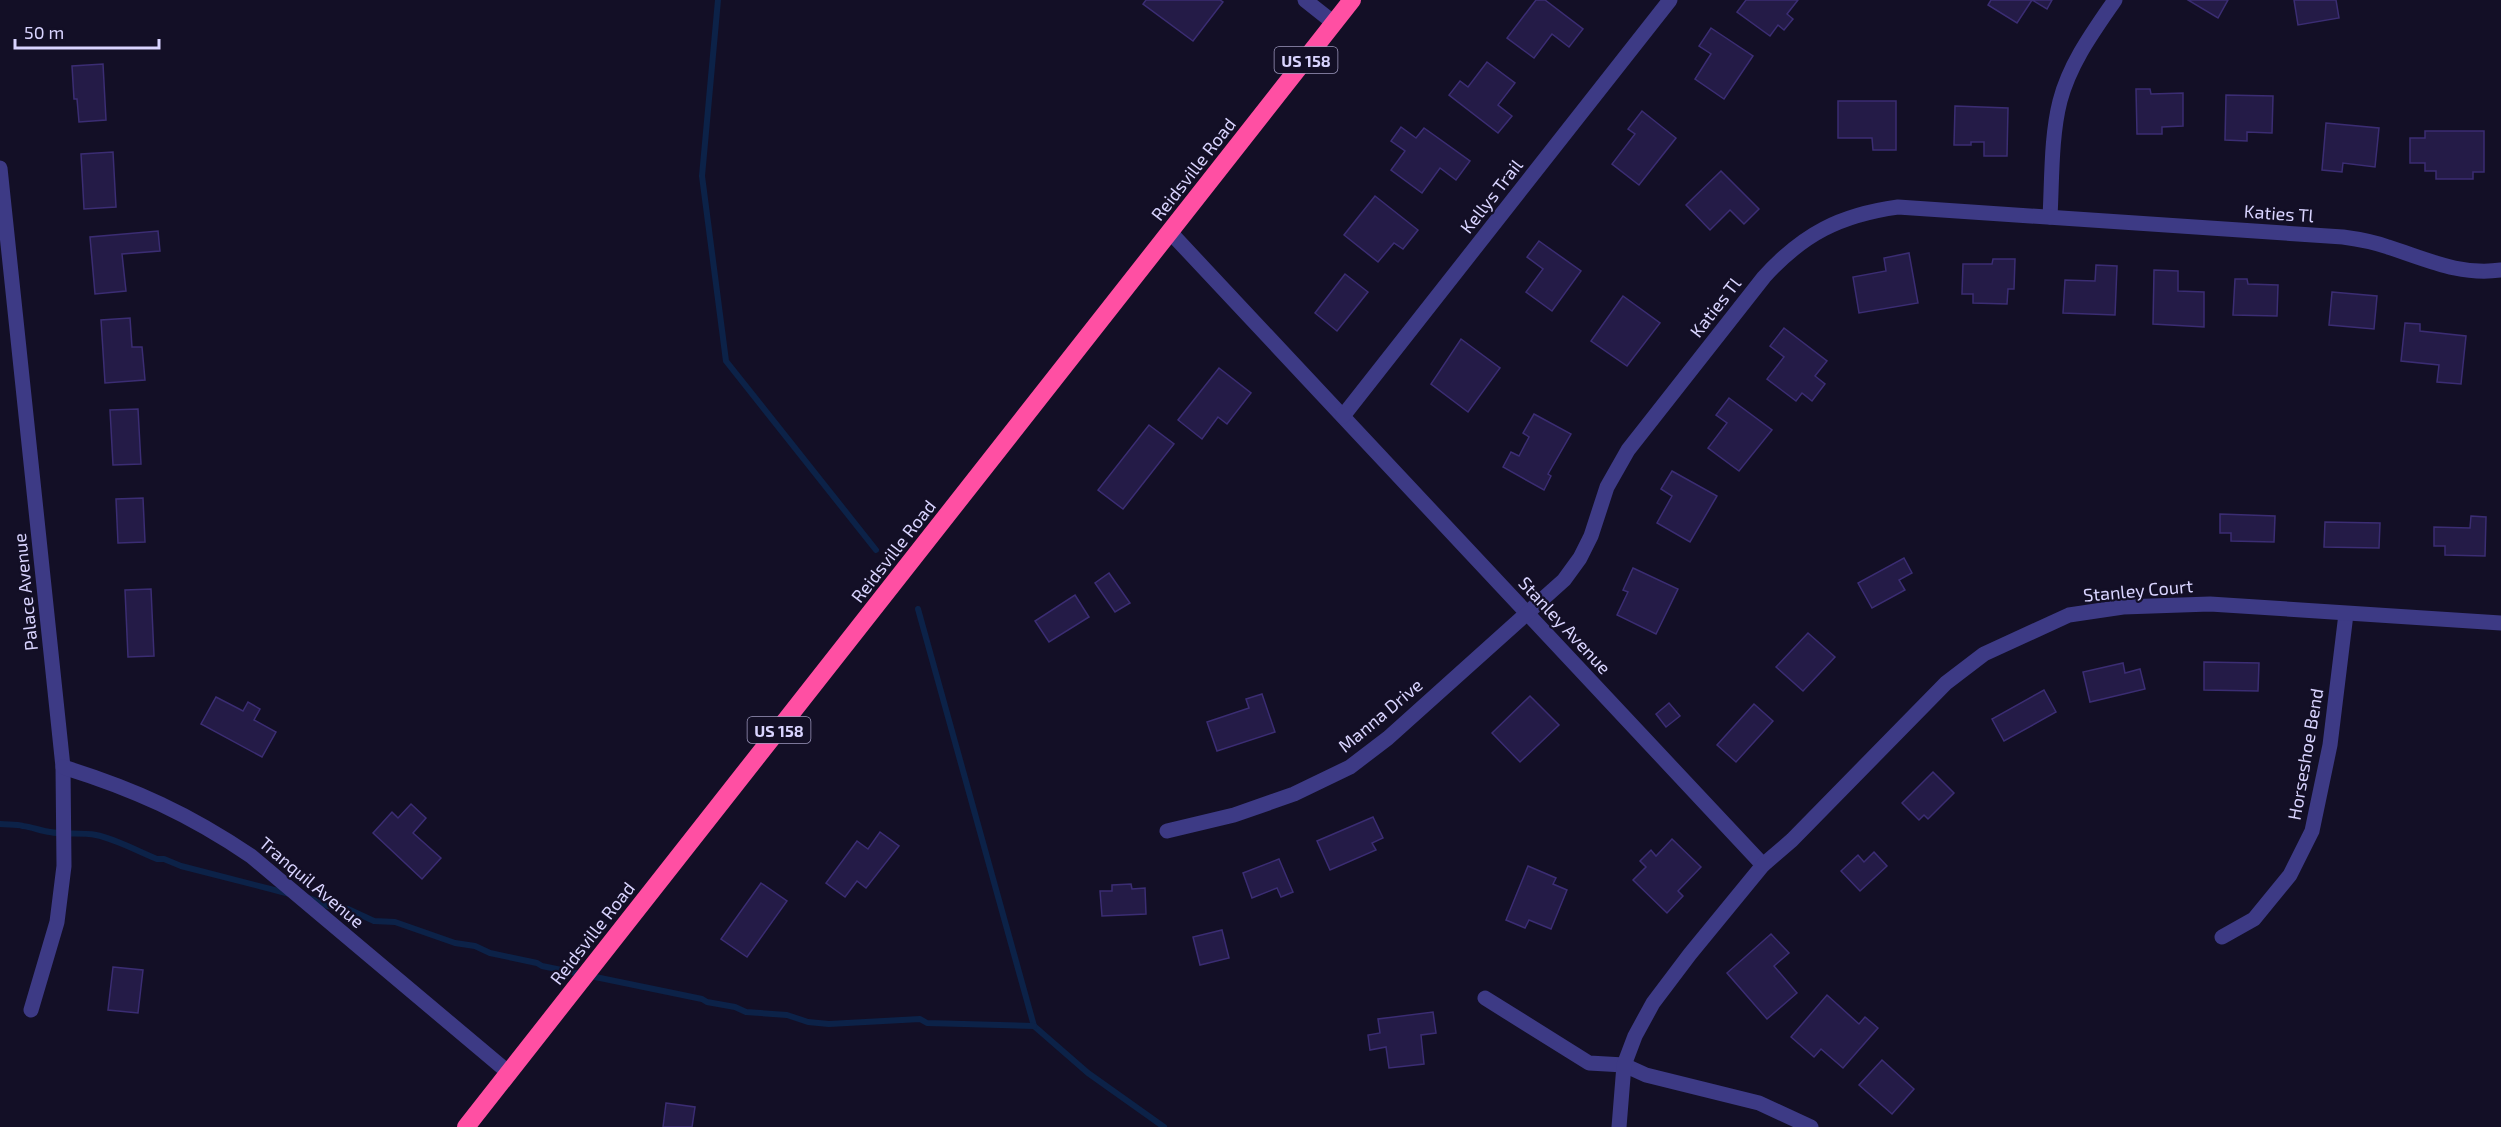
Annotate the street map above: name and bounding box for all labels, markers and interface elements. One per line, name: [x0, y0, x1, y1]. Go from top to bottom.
scale bar: [15, 12, 159, 50]
text: 50 m: [24, 21, 64, 43]
road number: US 158: [1274, 47, 1338, 73]
street label: Reidsville Road: [1146, 113, 1240, 225]
street label: Kellys Trail: [1455, 154, 1527, 238]
street label: Katies Tl: [2243, 200, 2315, 226]
street label: Katies Tl: [1685, 272, 1746, 341]
street label: Reidsville Road: [846, 495, 940, 607]
street label: Palace Avenue: [8, 532, 42, 652]
street label: Stanley Avenue: [1514, 572, 1616, 678]
street label: Stanley Court: [2082, 574, 2194, 606]
street label: Manna Drive: [1333, 673, 1427, 757]
street label: Horseshoe Bend: [2283, 686, 2327, 822]
road number: US 158: [748, 717, 810, 743]
street label: Tranquil Avenue: [255, 832, 369, 932]
street label: Reidsville Road: [545, 877, 639, 989]

